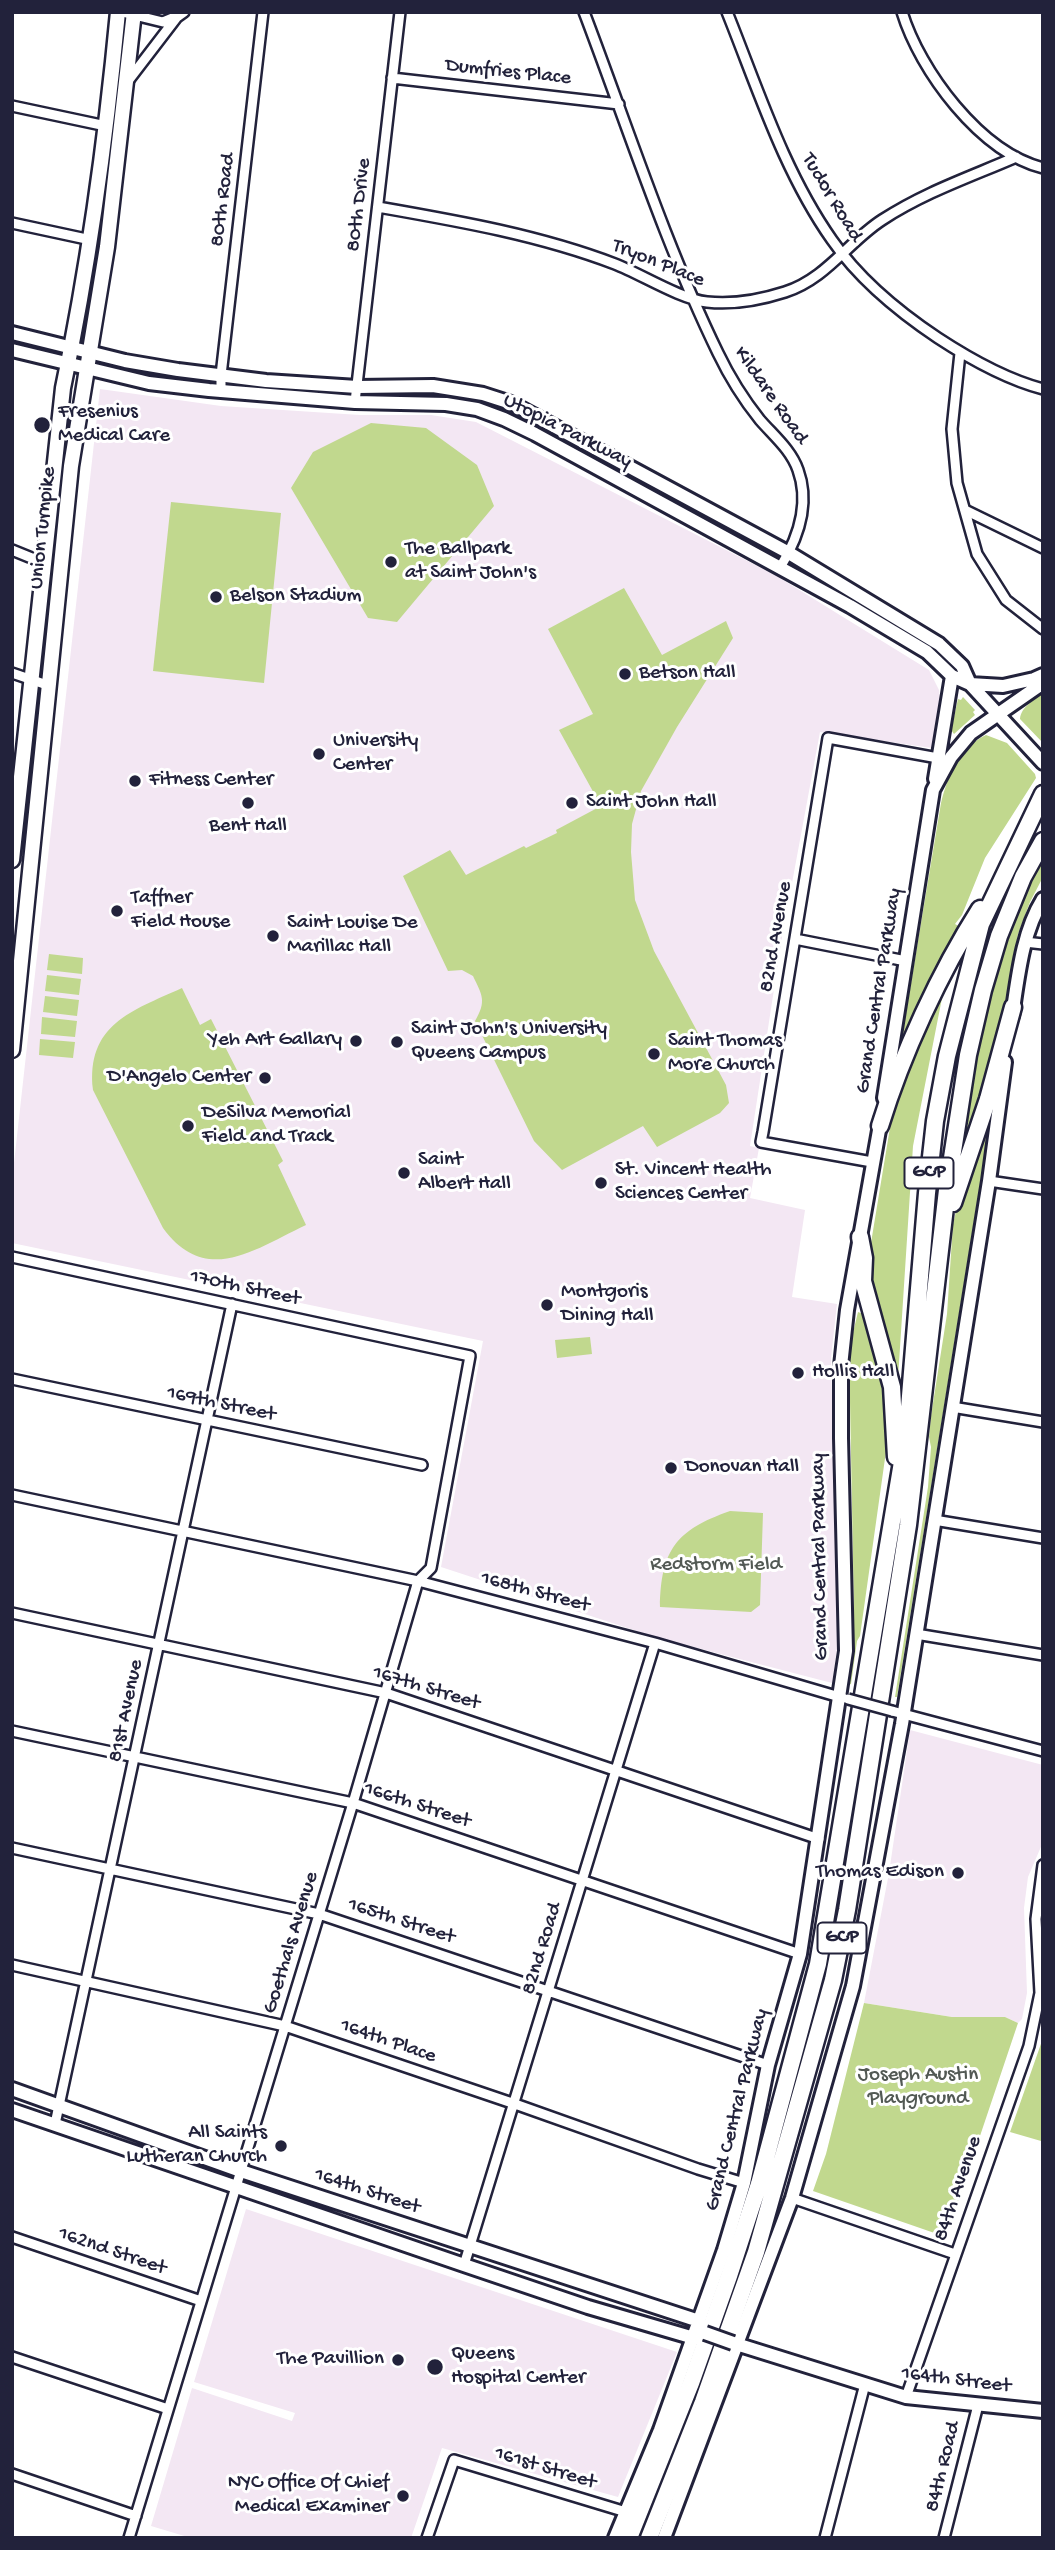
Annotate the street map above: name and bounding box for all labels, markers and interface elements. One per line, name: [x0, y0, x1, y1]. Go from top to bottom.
street label: Dumfries Place: [444, 54, 572, 92]
street label: Tudor Road: [795, 149, 867, 247]
street label: 80th Road: [206, 152, 242, 248]
street label: 80th Drive: [342, 157, 378, 253]
street label: Tryon Place: [608, 234, 708, 294]
street label: Kildare Road: [727, 342, 813, 450]
street label: Utopia Parkway: [498, 389, 636, 475]
place label: Fresenius Medical Care: [58, 400, 170, 450]
marker: Fresenius Medical Care: [32, 415, 52, 435]
street label: Union Turnpike: [25, 466, 63, 590]
place label: The Ballpark at Saint John's: [405, 537, 536, 587]
marker: The Ballpark at Saint John's: [383, 554, 399, 570]
place label: Belson Stadium: [230, 584, 361, 610]
marker: Belson Stadium: [208, 589, 224, 605]
place label: Betson Hall: [639, 661, 736, 687]
marker: Betson Hall: [617, 666, 633, 682]
place label: University Center: [333, 729, 418, 779]
marker: University Center: [311, 746, 327, 762]
place label: Fitness Center: [149, 768, 273, 794]
marker: Fitness Center: [127, 773, 143, 789]
place label: Saint John Hall: [586, 790, 717, 816]
marker: Bent Hall: [240, 795, 256, 811]
marker: Saint John Hall: [564, 795, 580, 811]
place label: Bent Hall: [209, 814, 287, 840]
street label: 82nd Avenue: [755, 880, 799, 994]
place label: Taffner Field House: [131, 886, 230, 936]
street label: Grand Central Parkway: [851, 887, 909, 1095]
marker: Taffner Field House: [109, 903, 125, 919]
place label: Saint Louise De Marillac Hall: [287, 911, 418, 961]
marker: Saint Louise De Marillac Hall: [265, 928, 281, 944]
place label: Saint John's University Queens Campus: [411, 1017, 607, 1067]
place label: Yeh Art Gallary: [208, 1028, 342, 1054]
place label: Saint Thomas More Church: [668, 1029, 782, 1079]
marker: Yeh Art Gallary: [348, 1033, 364, 1049]
marker: Saint John's University Queens Campus: [389, 1034, 405, 1050]
marker: Saint Thomas More Church: [646, 1046, 662, 1062]
place label: D'Angelo Center: [107, 1065, 251, 1091]
marker: D'Angelo Center: [257, 1070, 273, 1086]
place label: DeSilva Memorial Field and Track: [202, 1101, 351, 1151]
marker: DeSilva Memorial Field and Track: [180, 1118, 196, 1134]
place label: Saint Albert Hall: [418, 1148, 511, 1198]
place label: St. Vincent Health Sciences Center: [615, 1158, 772, 1208]
road number: GCP: [904, 1158, 954, 1189]
marker: Saint Albert Hall: [396, 1165, 412, 1181]
marker: St. Vincent Health Sciences Center: [593, 1175, 609, 1191]
street label: 170th Street: [188, 1265, 302, 1313]
place label: Montgoris Dining Hall: [561, 1280, 654, 1330]
marker: Montgoris Dining Hall: [539, 1297, 555, 1313]
place label: Hollis Hall: [812, 1360, 894, 1386]
marker: Hollis Hall: [790, 1365, 806, 1381]
street label: 169th Street: [164, 1381, 278, 1429]
street label: Grand Central Parkway: [807, 1453, 835, 1661]
place label: Donovan Hall: [685, 1455, 799, 1481]
marker: Donovan Hall: [663, 1460, 679, 1476]
park label: Redstorm Field: [650, 1553, 782, 1579]
street label: 168th Street: [478, 1566, 592, 1620]
street label: 81st Avenue: [104, 1657, 150, 1765]
street label: 167th Street: [369, 1661, 483, 1717]
street label: 166th Street: [361, 1777, 473, 1835]
place label: Thomas Edison: [816, 1860, 944, 1886]
marker: Thomas Edison: [950, 1865, 966, 1881]
street label: Goethals Avenue: [258, 1869, 326, 2017]
street label: 165th Street: [344, 1893, 458, 1951]
street label: 82nd Road: [517, 1900, 569, 1998]
road number: GCP: [818, 1922, 866, 1954]
street label: Grand Central Parkway: [701, 2006, 775, 2214]
street label: 164th Place: [337, 2014, 439, 2070]
park label: Joseph Austin Playground: [858, 2063, 978, 2113]
place label: All Saints Lutheran Church: [126, 2121, 267, 2171]
street label: 84th Avenue: [929, 2133, 989, 2245]
marker: All Saints Lutheran Church: [273, 2138, 289, 2154]
street label: 164th Street: [311, 2163, 423, 2221]
street label: 162nd Street: [55, 2222, 169, 2282]
place label: Queens Hospital Center: [451, 2342, 585, 2392]
place label: The Pavillion: [277, 2347, 384, 2373]
marker: The Pavillion: [390, 2352, 406, 2368]
marker: Queens Hospital Center: [425, 2357, 445, 2377]
street label: 164th Street: [900, 2362, 1012, 2400]
street label: 84th Road: [921, 2419, 967, 2515]
street label: 161st Street: [491, 2442, 599, 2496]
place label: NYC Office Of Chief Medical Examiner: [228, 2471, 389, 2521]
marker: NYC Office Of Chief Medical Examiner: [395, 2488, 411, 2504]

